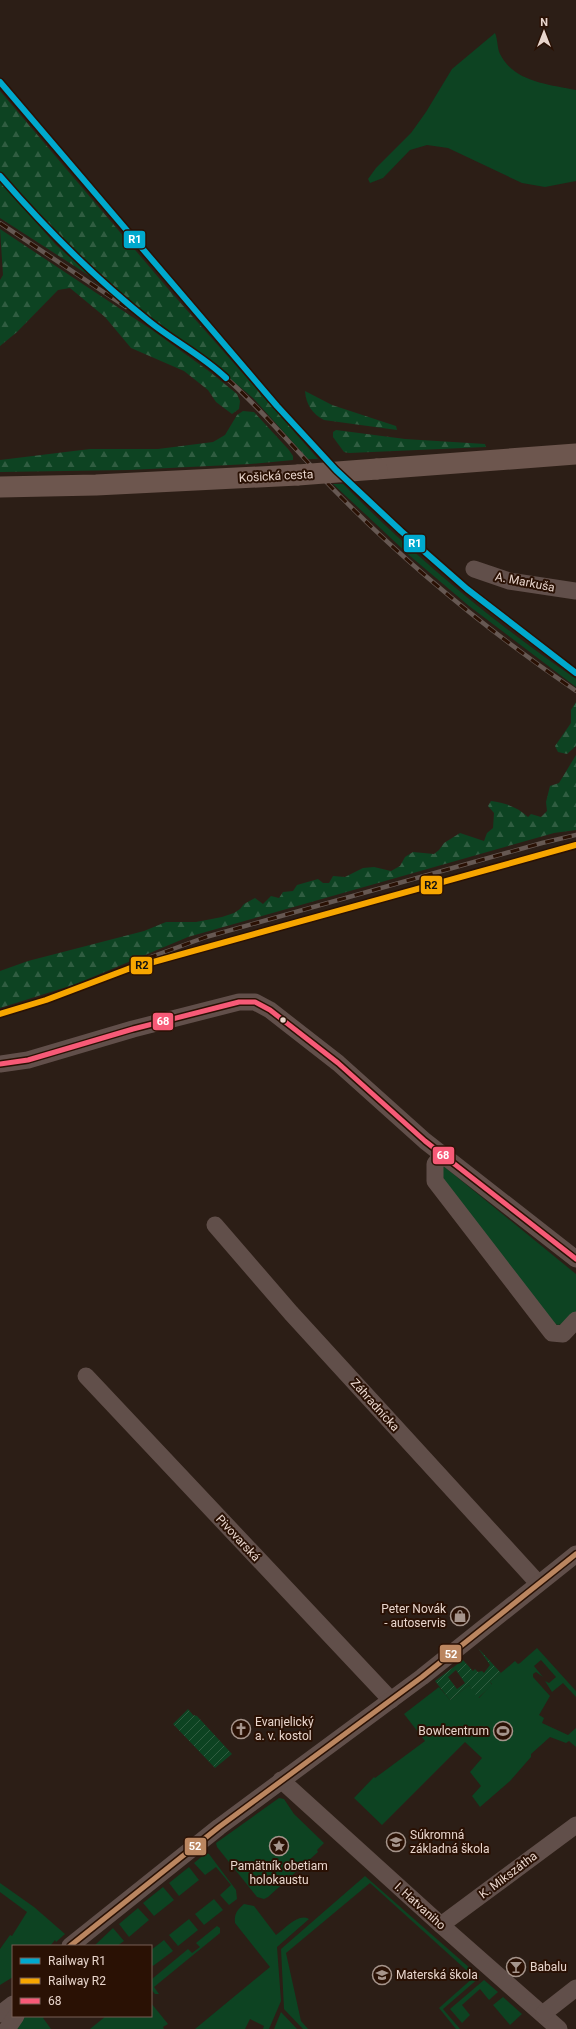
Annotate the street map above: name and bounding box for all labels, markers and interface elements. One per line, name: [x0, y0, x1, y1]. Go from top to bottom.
north arrow: [524, 12, 564, 52]
text: N: [540, 16, 548, 29]
line badge: R1: [123, 230, 146, 249]
text: R1: [128, 233, 142, 246]
street label: Košická cesta: [238, 467, 314, 485]
line badge: R1: [403, 534, 426, 553]
text: R1: [408, 537, 422, 550]
street label: A. Markuša: [494, 569, 556, 595]
line badge: R2: [420, 875, 443, 895]
text: R2: [424, 879, 438, 892]
line badge: R2: [130, 956, 153, 975]
text: R2: [135, 959, 149, 972]
line badge: 68: [152, 1012, 174, 1031]
text: 68: [157, 1015, 169, 1028]
unlabelled marker: [278, 1015, 288, 1025]
line badge: 68: [432, 1146, 455, 1165]
text: 68: [437, 1149, 449, 1162]
street label: Záhradnícka: [348, 1376, 402, 1434]
street label: Pivovarská: [213, 1512, 263, 1564]
place label: Peter Novák - autoservis: [381, 1602, 447, 1630]
shop icon: Peter Novák - autoservis: [449, 1605, 471, 1627]
line badge: 52: [439, 1644, 462, 1663]
text: 52: [445, 1648, 457, 1661]
place label: Evanjelický a. v. kostol: [255, 1715, 314, 1743]
church icon: Evanjelický a. v. kostol: [230, 1718, 252, 1740]
sports icon: Bowlcentrum: [492, 1720, 514, 1742]
place label: Bowlcentrum: [418, 1724, 489, 1738]
place label: Súkromná základná škola: [410, 1828, 489, 1856]
school or university icon: Súkromná základná škola: [385, 1831, 407, 1853]
place icon: Pamätník obetiam holokaustu: [268, 1835, 290, 1857]
line badge: 52: [184, 1837, 207, 1856]
text: 52: [189, 1840, 201, 1853]
street label: K. Mikszátha: [476, 1849, 540, 1901]
place label: Pamätník obetiam holokaustu: [230, 1859, 328, 1887]
street label: I. Hatvaniho: [392, 1879, 448, 1933]
legend: [12, 1945, 152, 2017]
text: Railway R1: [48, 1954, 106, 1968]
bar icon: Babalu: [505, 1956, 527, 1978]
place label: Babalu: [530, 1960, 567, 1974]
school or university icon: Materská škola: [371, 1964, 393, 1986]
place label: Materská škola: [396, 1968, 478, 1982]
text: Railway R2: [48, 1974, 106, 1988]
text: 68: [48, 1994, 62, 2008]

